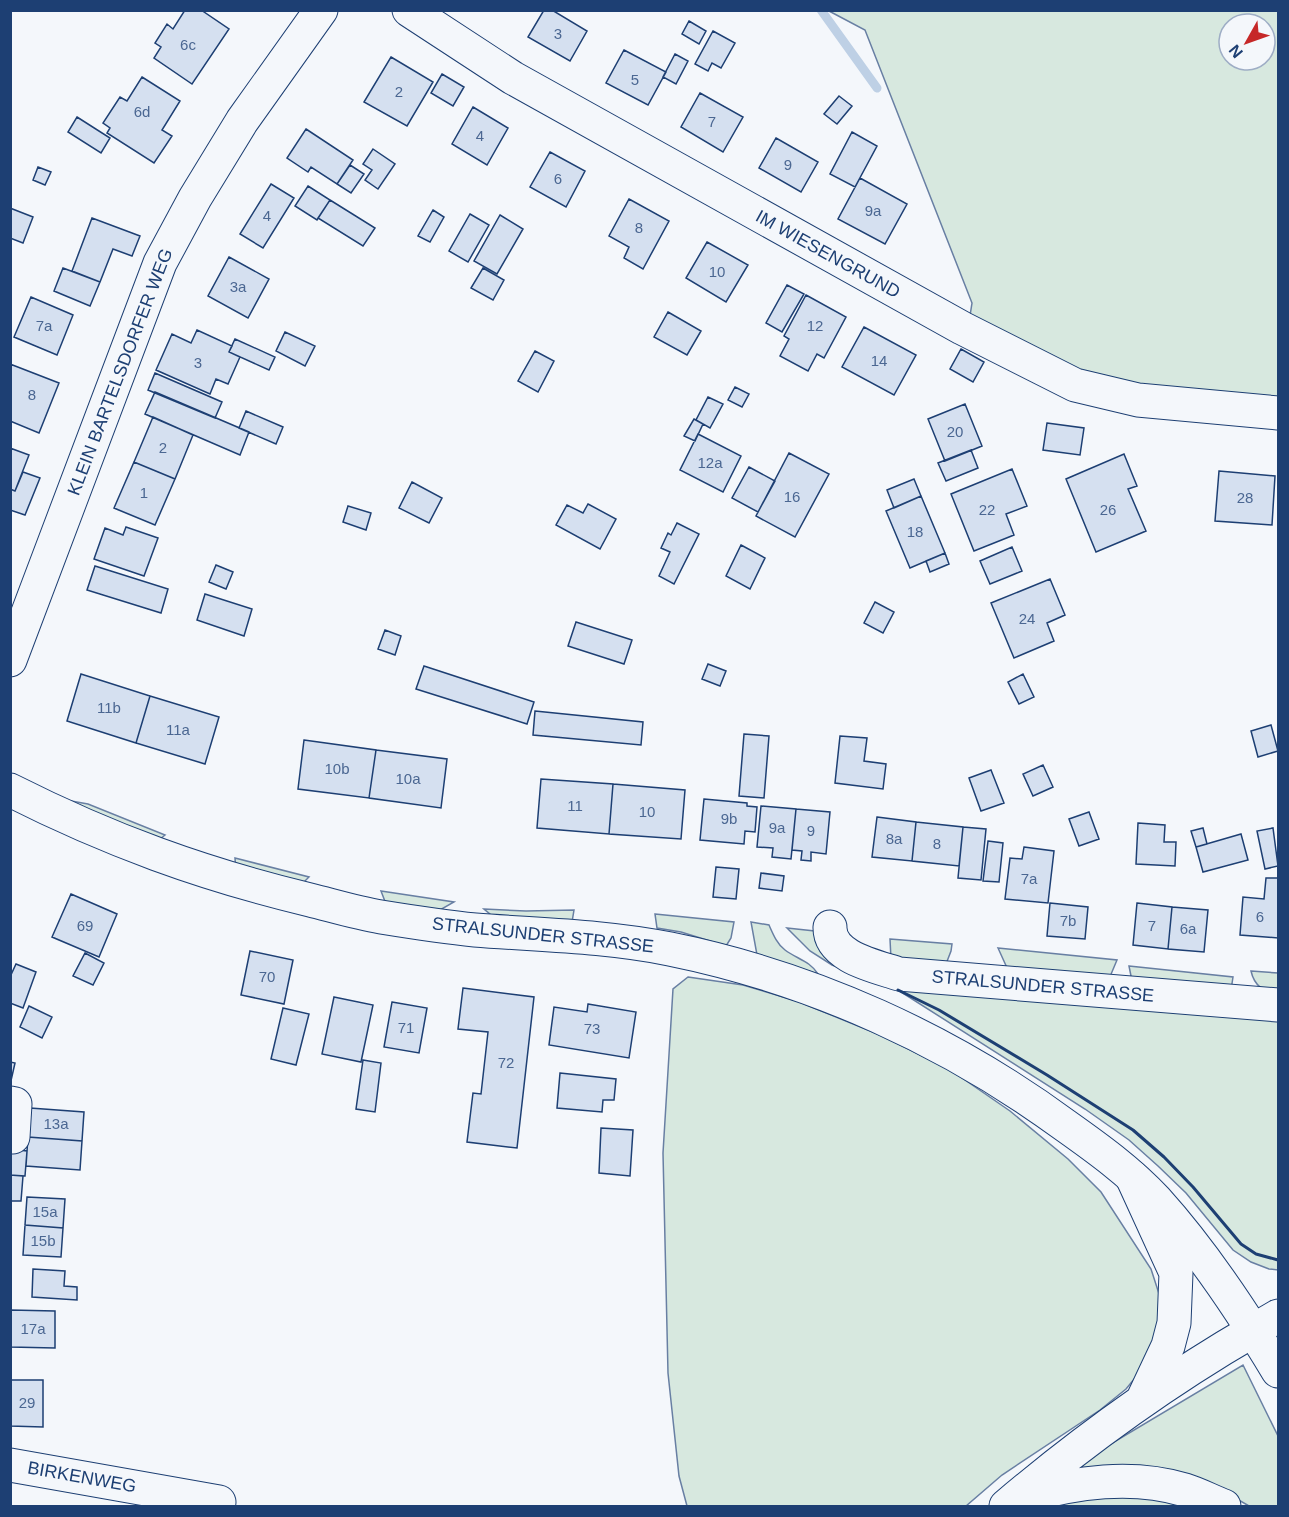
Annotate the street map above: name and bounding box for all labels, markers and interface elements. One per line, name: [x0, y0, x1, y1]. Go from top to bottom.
north arrow: [1217, 12, 1277, 72]
house number: 3: [554, 25, 562, 42]
house number: 6c: [180, 36, 196, 53]
text: N: [1226, 41, 1246, 61]
house number: 5: [631, 71, 639, 88]
house number: 2: [395, 83, 403, 100]
house number: 6d: [134, 103, 150, 120]
house number: 7: [708, 113, 716, 130]
house number: 4: [476, 127, 484, 144]
house number: 9: [784, 156, 792, 173]
house number: 6: [554, 170, 562, 187]
house number: 9a: [865, 202, 882, 219]
street label: IM WIESENGRUND: [752, 206, 904, 302]
house number: 4: [263, 207, 271, 224]
house number: 8: [635, 219, 643, 236]
street label: KLEIN BARTELSDORFER WEG: [64, 246, 176, 498]
house number: 10: [709, 263, 725, 280]
house number: 3a: [230, 278, 247, 295]
house number: 7a: [36, 317, 53, 334]
house number: 12: [807, 317, 823, 334]
house number: 14: [871, 352, 887, 369]
house number: 3: [194, 354, 202, 371]
house number: 8: [28, 386, 36, 403]
house number: 20: [947, 423, 963, 440]
house number: 2: [159, 439, 167, 456]
house number: 12a: [697, 454, 723, 471]
house number: 1: [140, 484, 148, 501]
house number: 16: [784, 488, 800, 505]
house number: 28: [1237, 489, 1253, 506]
house number: 22: [979, 501, 995, 518]
house number: 26: [1100, 501, 1116, 518]
house number: 18: [907, 523, 923, 540]
house number: 24: [1019, 610, 1035, 627]
house number: 11b: [97, 699, 121, 716]
house number: 11a: [166, 721, 191, 738]
house number: 10b: [324, 760, 350, 777]
house number: 10a: [395, 770, 421, 787]
house number: 11: [567, 797, 583, 814]
house number: 10: [639, 803, 655, 820]
house number: 9b: [721, 810, 737, 827]
house number: 9a: [769, 819, 786, 836]
house number: 9: [807, 822, 815, 839]
house number: 8a: [886, 830, 903, 847]
house number: 8: [933, 835, 941, 852]
house number: 7a: [1021, 870, 1038, 887]
house number: 6: [1256, 908, 1264, 925]
house number: 7b: [1060, 912, 1076, 929]
street label: STRALSUNDER STRASSE: [431, 913, 655, 957]
house number: 69: [77, 917, 93, 934]
house number: 7: [1148, 917, 1156, 934]
house number: 6a: [1180, 920, 1197, 937]
street label: STRALSUNDER STRASSE: [931, 966, 1155, 1006]
house number: 70: [259, 968, 275, 985]
house number: 71: [398, 1019, 414, 1036]
house number: 73: [584, 1020, 600, 1037]
house number: 72: [498, 1054, 514, 1071]
house number: 13a: [43, 1115, 69, 1132]
house number: 15a: [32, 1203, 58, 1220]
house number: 15b: [30, 1232, 56, 1249]
house number: 17a: [20, 1320, 46, 1337]
house number: 29: [19, 1394, 35, 1411]
street label: BIRKENWEG: [26, 1458, 138, 1496]

